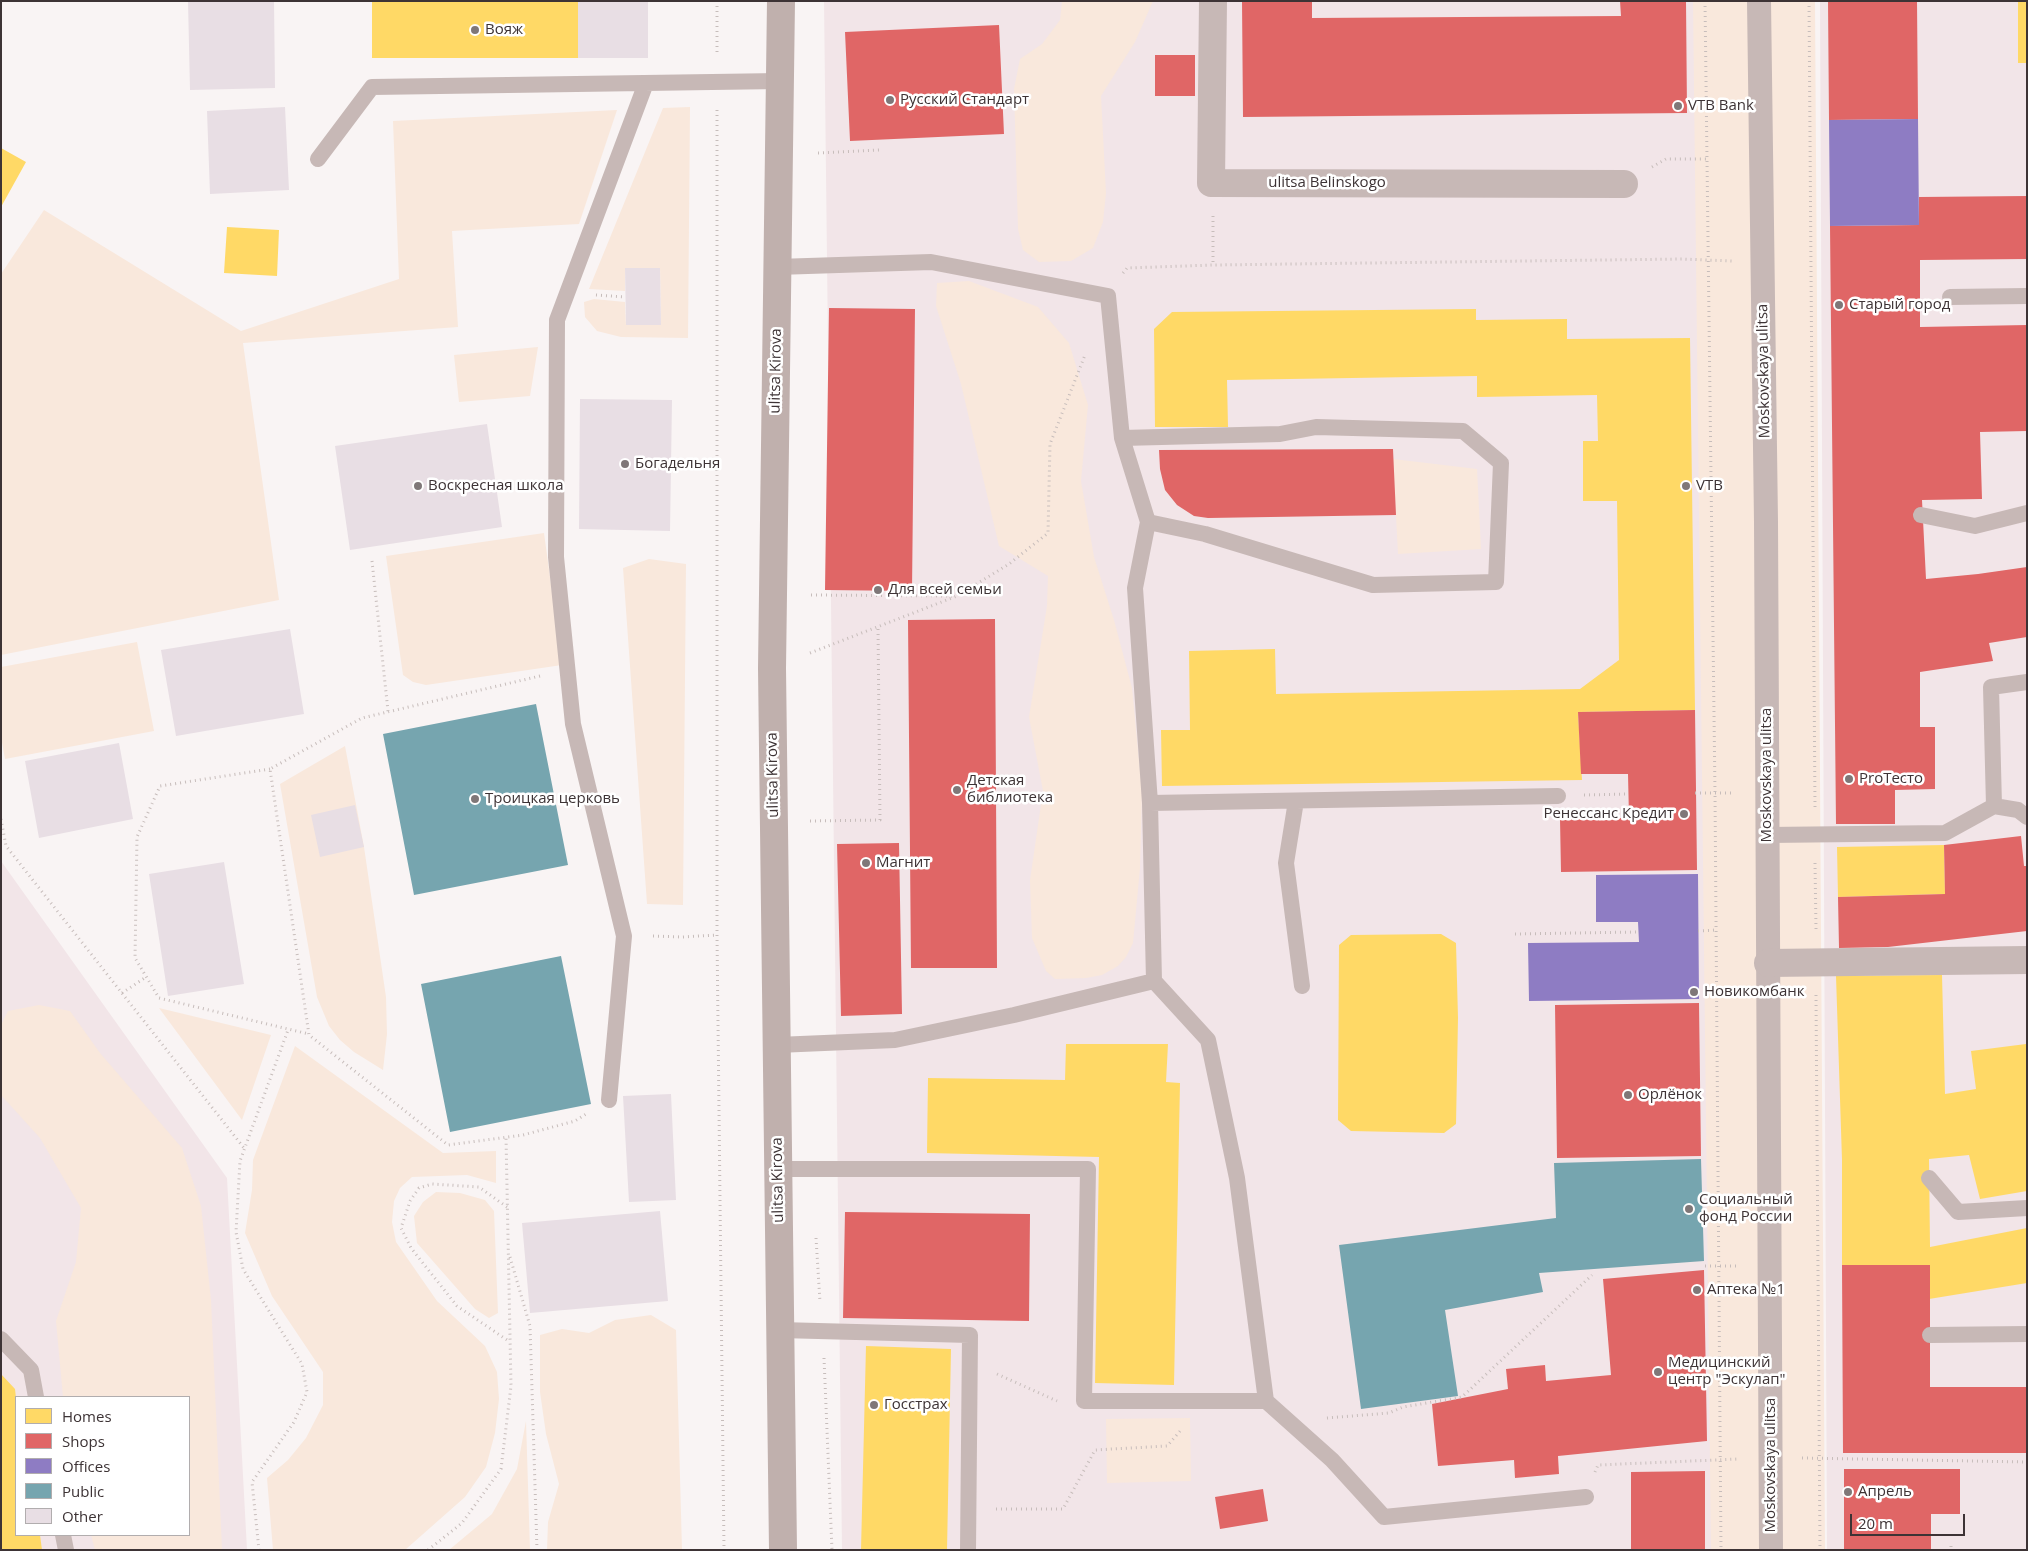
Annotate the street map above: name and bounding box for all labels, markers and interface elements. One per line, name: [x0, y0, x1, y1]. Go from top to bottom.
place label: Вояж: [485, 21, 523, 39]
marker: Вояж: [469, 24, 481, 36]
place label: Русский Стандарт: [900, 91, 1029, 109]
marker: Русский Стандарт: [884, 94, 896, 106]
place label: VTB Bank: [1688, 97, 1754, 115]
marker: VTB Bank: [1672, 100, 1684, 112]
street label: ulitsa Belinskogo: [1268, 174, 1386, 192]
place label: Старый город: [1849, 296, 1950, 314]
marker: Старый город: [1833, 299, 1845, 311]
street label: Moskovskaya ulitsa: [1754, 303, 1774, 439]
street label: ulitsa Kirova: [766, 328, 786, 414]
place label: Богадельня: [635, 455, 720, 473]
marker: Богадельня: [619, 458, 631, 470]
place label: Воскресная школа: [428, 477, 563, 495]
place label: VTB: [1696, 477, 1723, 495]
marker: Воскресная школа: [412, 480, 424, 492]
marker: VTB: [1680, 480, 1692, 492]
place label: Для всей семьи: [888, 581, 1002, 599]
marker: Для всей семьи: [872, 584, 884, 596]
street label: Moskovskaya ulitsa: [1758, 708, 1776, 842]
street label: ulitsa Kirova: [763, 732, 783, 818]
place label: ProТесто: [1859, 770, 1923, 788]
place label: Детская библиотека: [967, 772, 1053, 807]
marker: ProТесто: [1843, 773, 1855, 785]
marker: Детская библиотека: [951, 784, 963, 796]
place label: Троицкая церковь: [485, 790, 620, 808]
marker: Троицкая церковь: [469, 793, 481, 805]
place label: Ренессанс Кредит: [1543, 805, 1674, 823]
marker: Ренессанс Кредит: [1678, 808, 1690, 820]
place label: Магнит: [876, 854, 930, 872]
marker: Магнит: [860, 857, 872, 869]
place label: Новикомбанк: [1704, 983, 1805, 1001]
marker: Новикомбанк: [1688, 986, 1700, 998]
place label: Орлёнок: [1638, 1086, 1702, 1104]
marker: Орлёнок: [1622, 1089, 1634, 1101]
street label: ulitsa Kirova: [768, 1137, 788, 1223]
place label: Социальный фонд России: [1699, 1191, 1793, 1226]
marker: Социальный фонд России: [1683, 1203, 1695, 1215]
place label: Аптека №1: [1707, 1281, 1785, 1299]
marker: Аптека №1: [1691, 1284, 1703, 1296]
place label: Медицинский центр "Эскулап": [1668, 1354, 1786, 1389]
marker: Медицинский центр "Эскулап": [1652, 1366, 1664, 1378]
legend: [15, 1396, 190, 1536]
place label: Госстрах: [884, 1396, 948, 1414]
street label: Moskovskaya ulitsa: [1762, 1398, 1780, 1532]
marker: Госстрах: [868, 1399, 880, 1411]
text: Homes: [62, 1406, 112, 1426]
text: Shops: [62, 1431, 105, 1451]
text: Offices: [62, 1456, 110, 1476]
text: Public: [62, 1481, 104, 1501]
place label: Апрель: [1858, 1483, 1912, 1501]
marker: Апрель: [1842, 1486, 1854, 1498]
scale bar: [1853, 1504, 1968, 1536]
text: Other: [62, 1506, 103, 1526]
text: 20 m: [1858, 1513, 1893, 1533]

